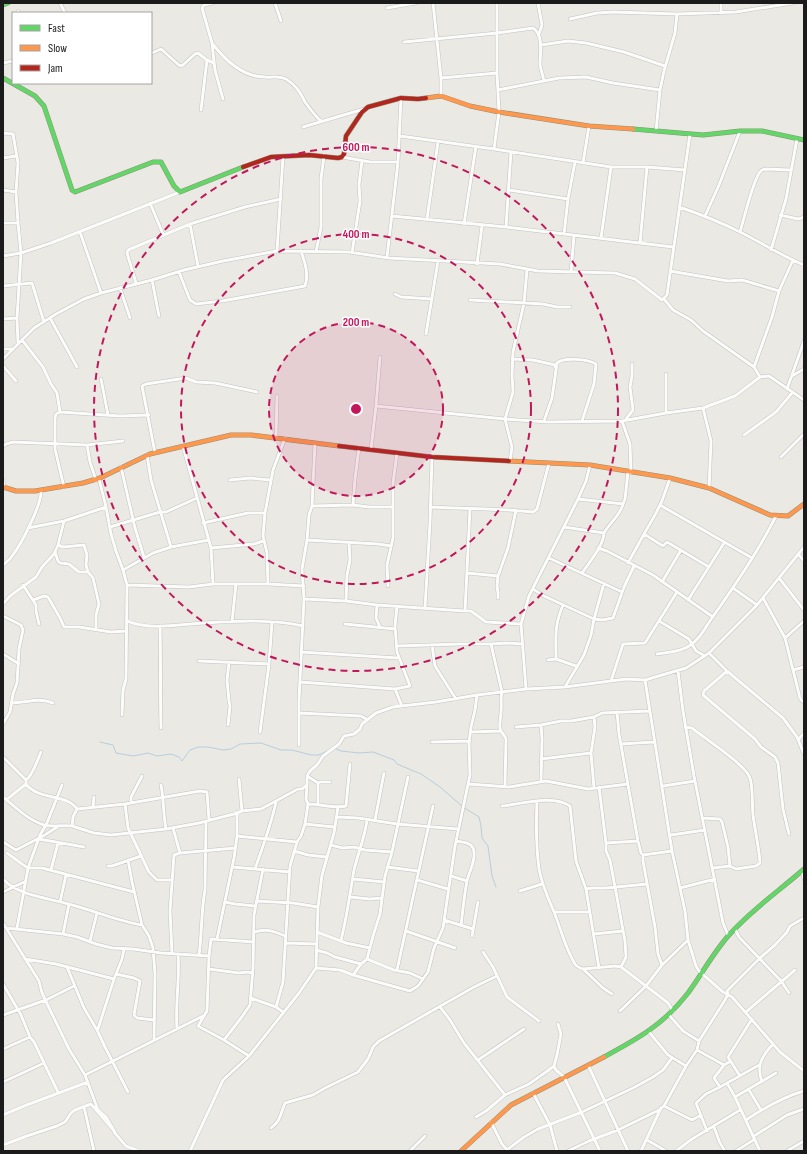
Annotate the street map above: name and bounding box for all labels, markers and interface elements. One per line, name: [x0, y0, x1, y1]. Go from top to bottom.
legend: [12, 12, 152, 84]
text: Fast: [48, 21, 65, 36]
text: Slow: [48, 41, 67, 56]
text: Jam: [47, 61, 63, 76]
text: 600 m: [343, 140, 369, 155]
text: 400 m: [343, 227, 369, 242]
text: 200 m: [343, 315, 369, 330]
centre of rings: [349, 402, 363, 416]

